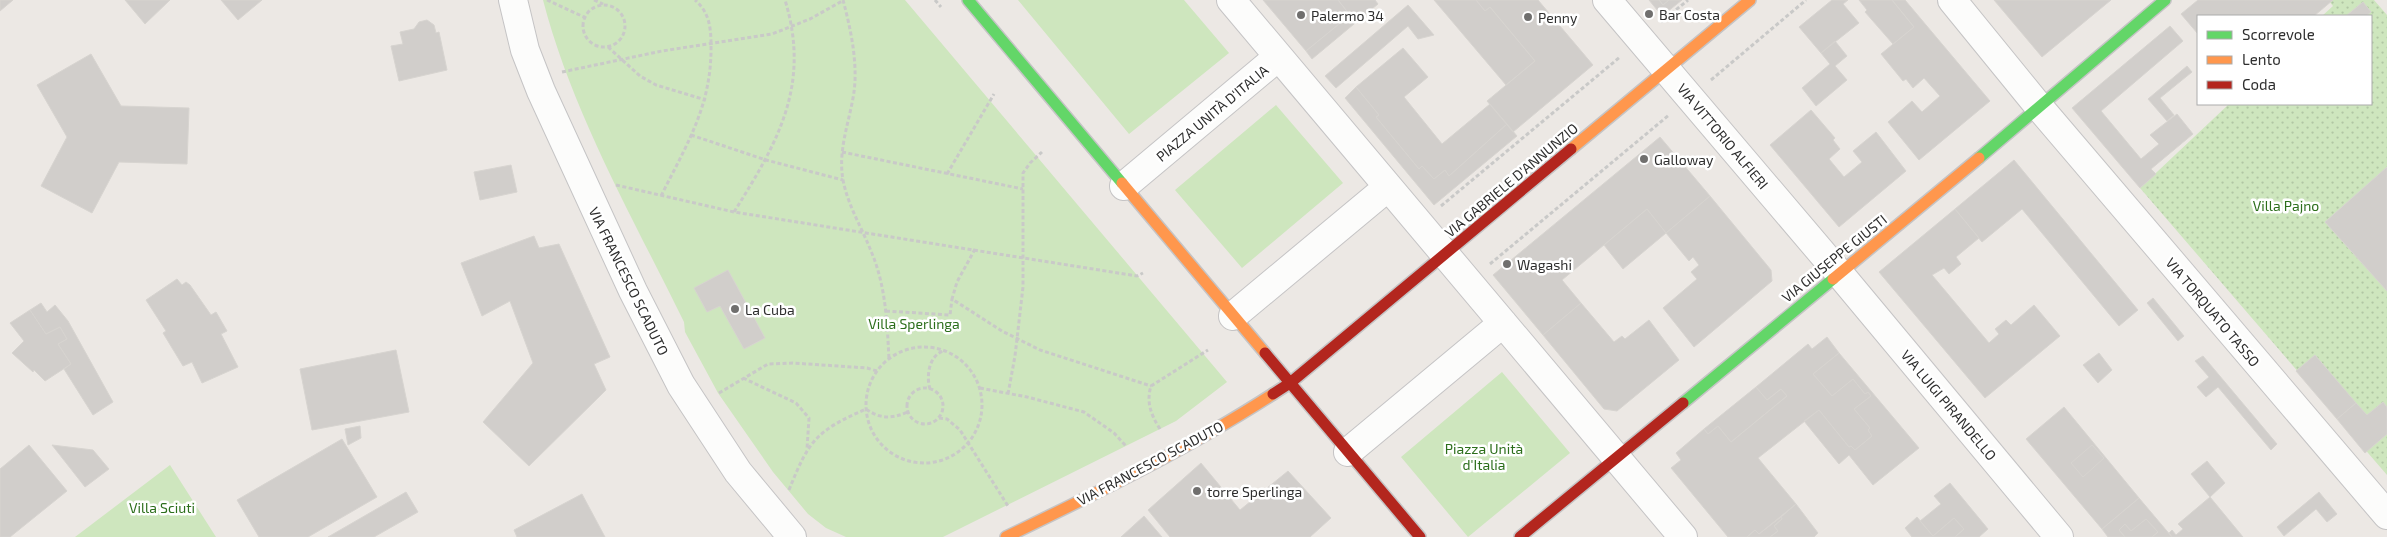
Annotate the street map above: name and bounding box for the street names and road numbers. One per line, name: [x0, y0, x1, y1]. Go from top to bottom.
street label: PIAZZA UNITÀ D'ITALIA: [1152, 61, 1272, 165]
street label: VIA VITTORIO ALFIERI: [1674, 80, 1772, 192]
street label: VIA GABRIELE D'ANNUNZIO: [1441, 119, 1581, 241]
street label: VIA FRANCESCO SCADUTO: [586, 204, 672, 358]
street label: VIA GIUSEPPE GIUSTI: [1778, 210, 1890, 306]
street label: VIA TORQUATO TASSO: [2162, 254, 2264, 370]
street label: VIA LUIGI PIRANDELLO: [1898, 346, 2000, 464]
street label: VIA FRANCESCO SCADUTO: [1074, 417, 1226, 509]

